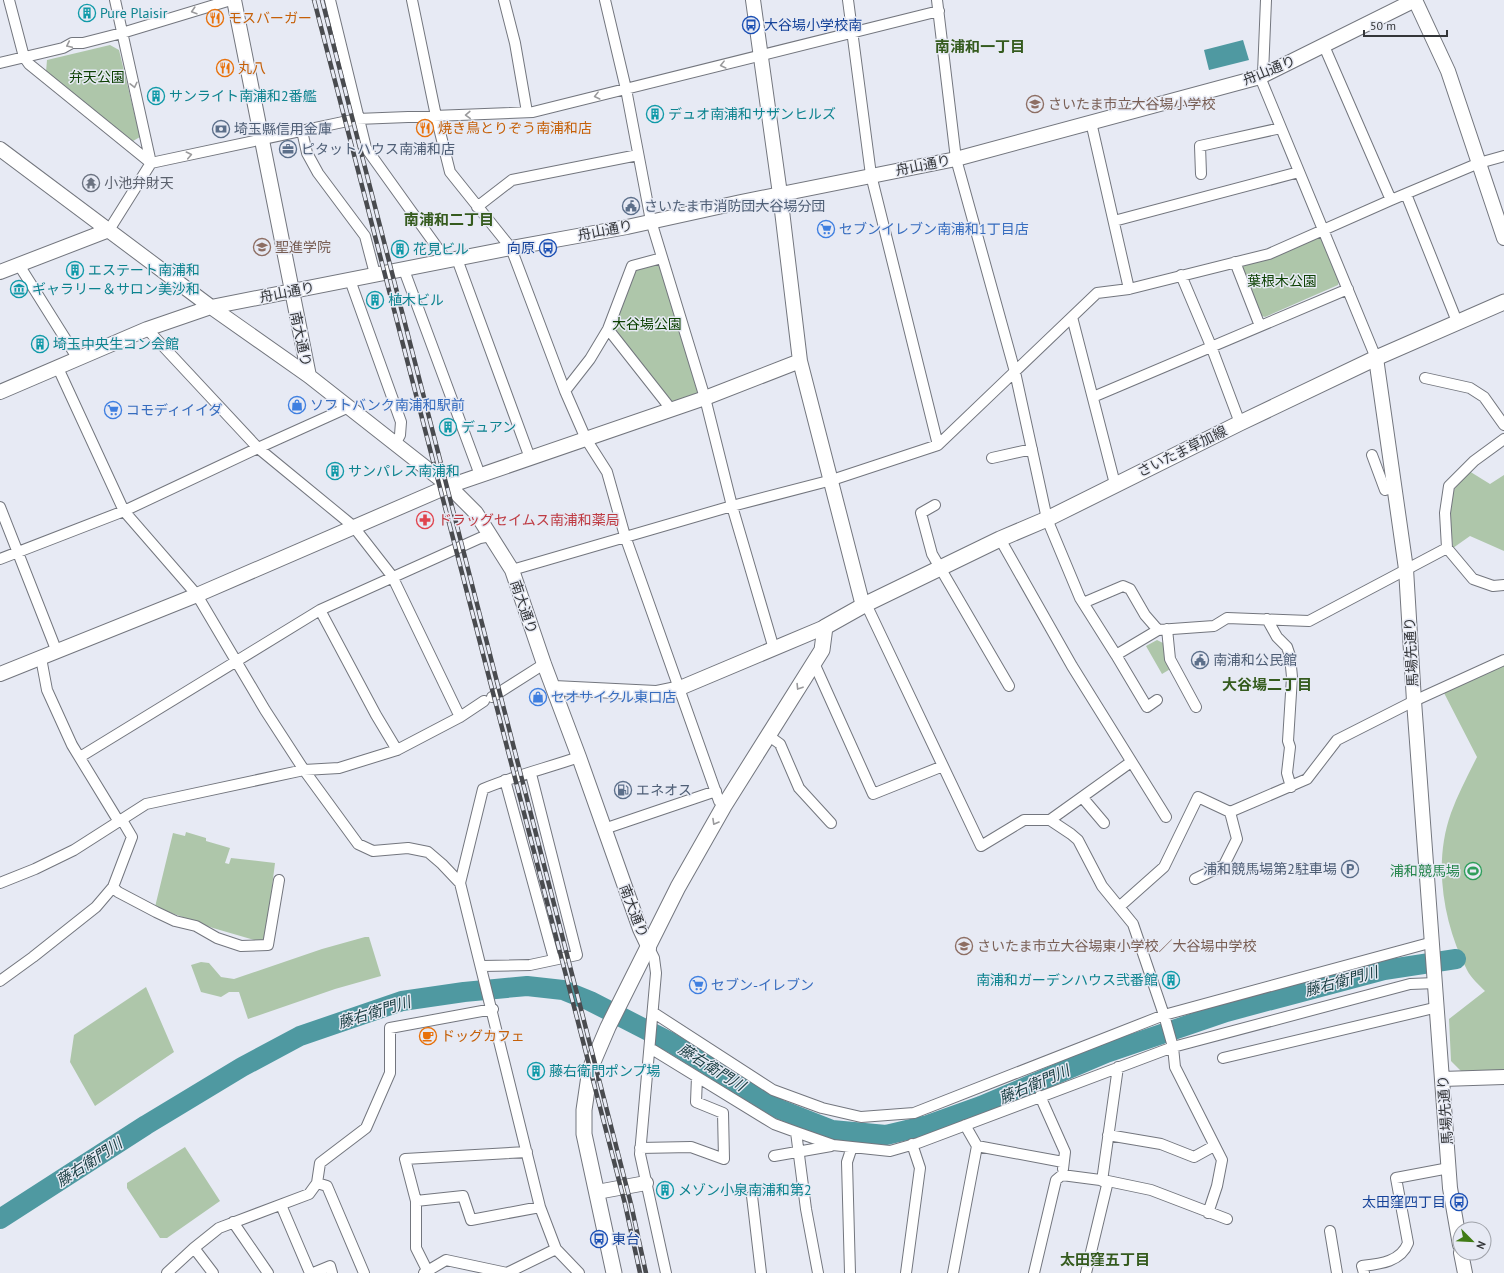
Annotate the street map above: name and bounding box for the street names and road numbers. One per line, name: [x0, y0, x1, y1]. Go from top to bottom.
street label: 舟山通り: [1240, 51, 1298, 89]
street label: 舟山通り: [894, 151, 952, 179]
street label: 舟山通り: [576, 216, 634, 244]
street label: 舟山通り: [258, 278, 316, 306]
street label: 南大通り: [286, 310, 316, 368]
street label: さいたま草加線: [1134, 422, 1230, 480]
street label: 南大通り: [506, 578, 542, 636]
street label: 馬場先通り: [1400, 617, 1422, 687]
street label: 南大通り: [616, 882, 652, 940]
street label: 馬場先通り: [1434, 1074, 1456, 1146]

